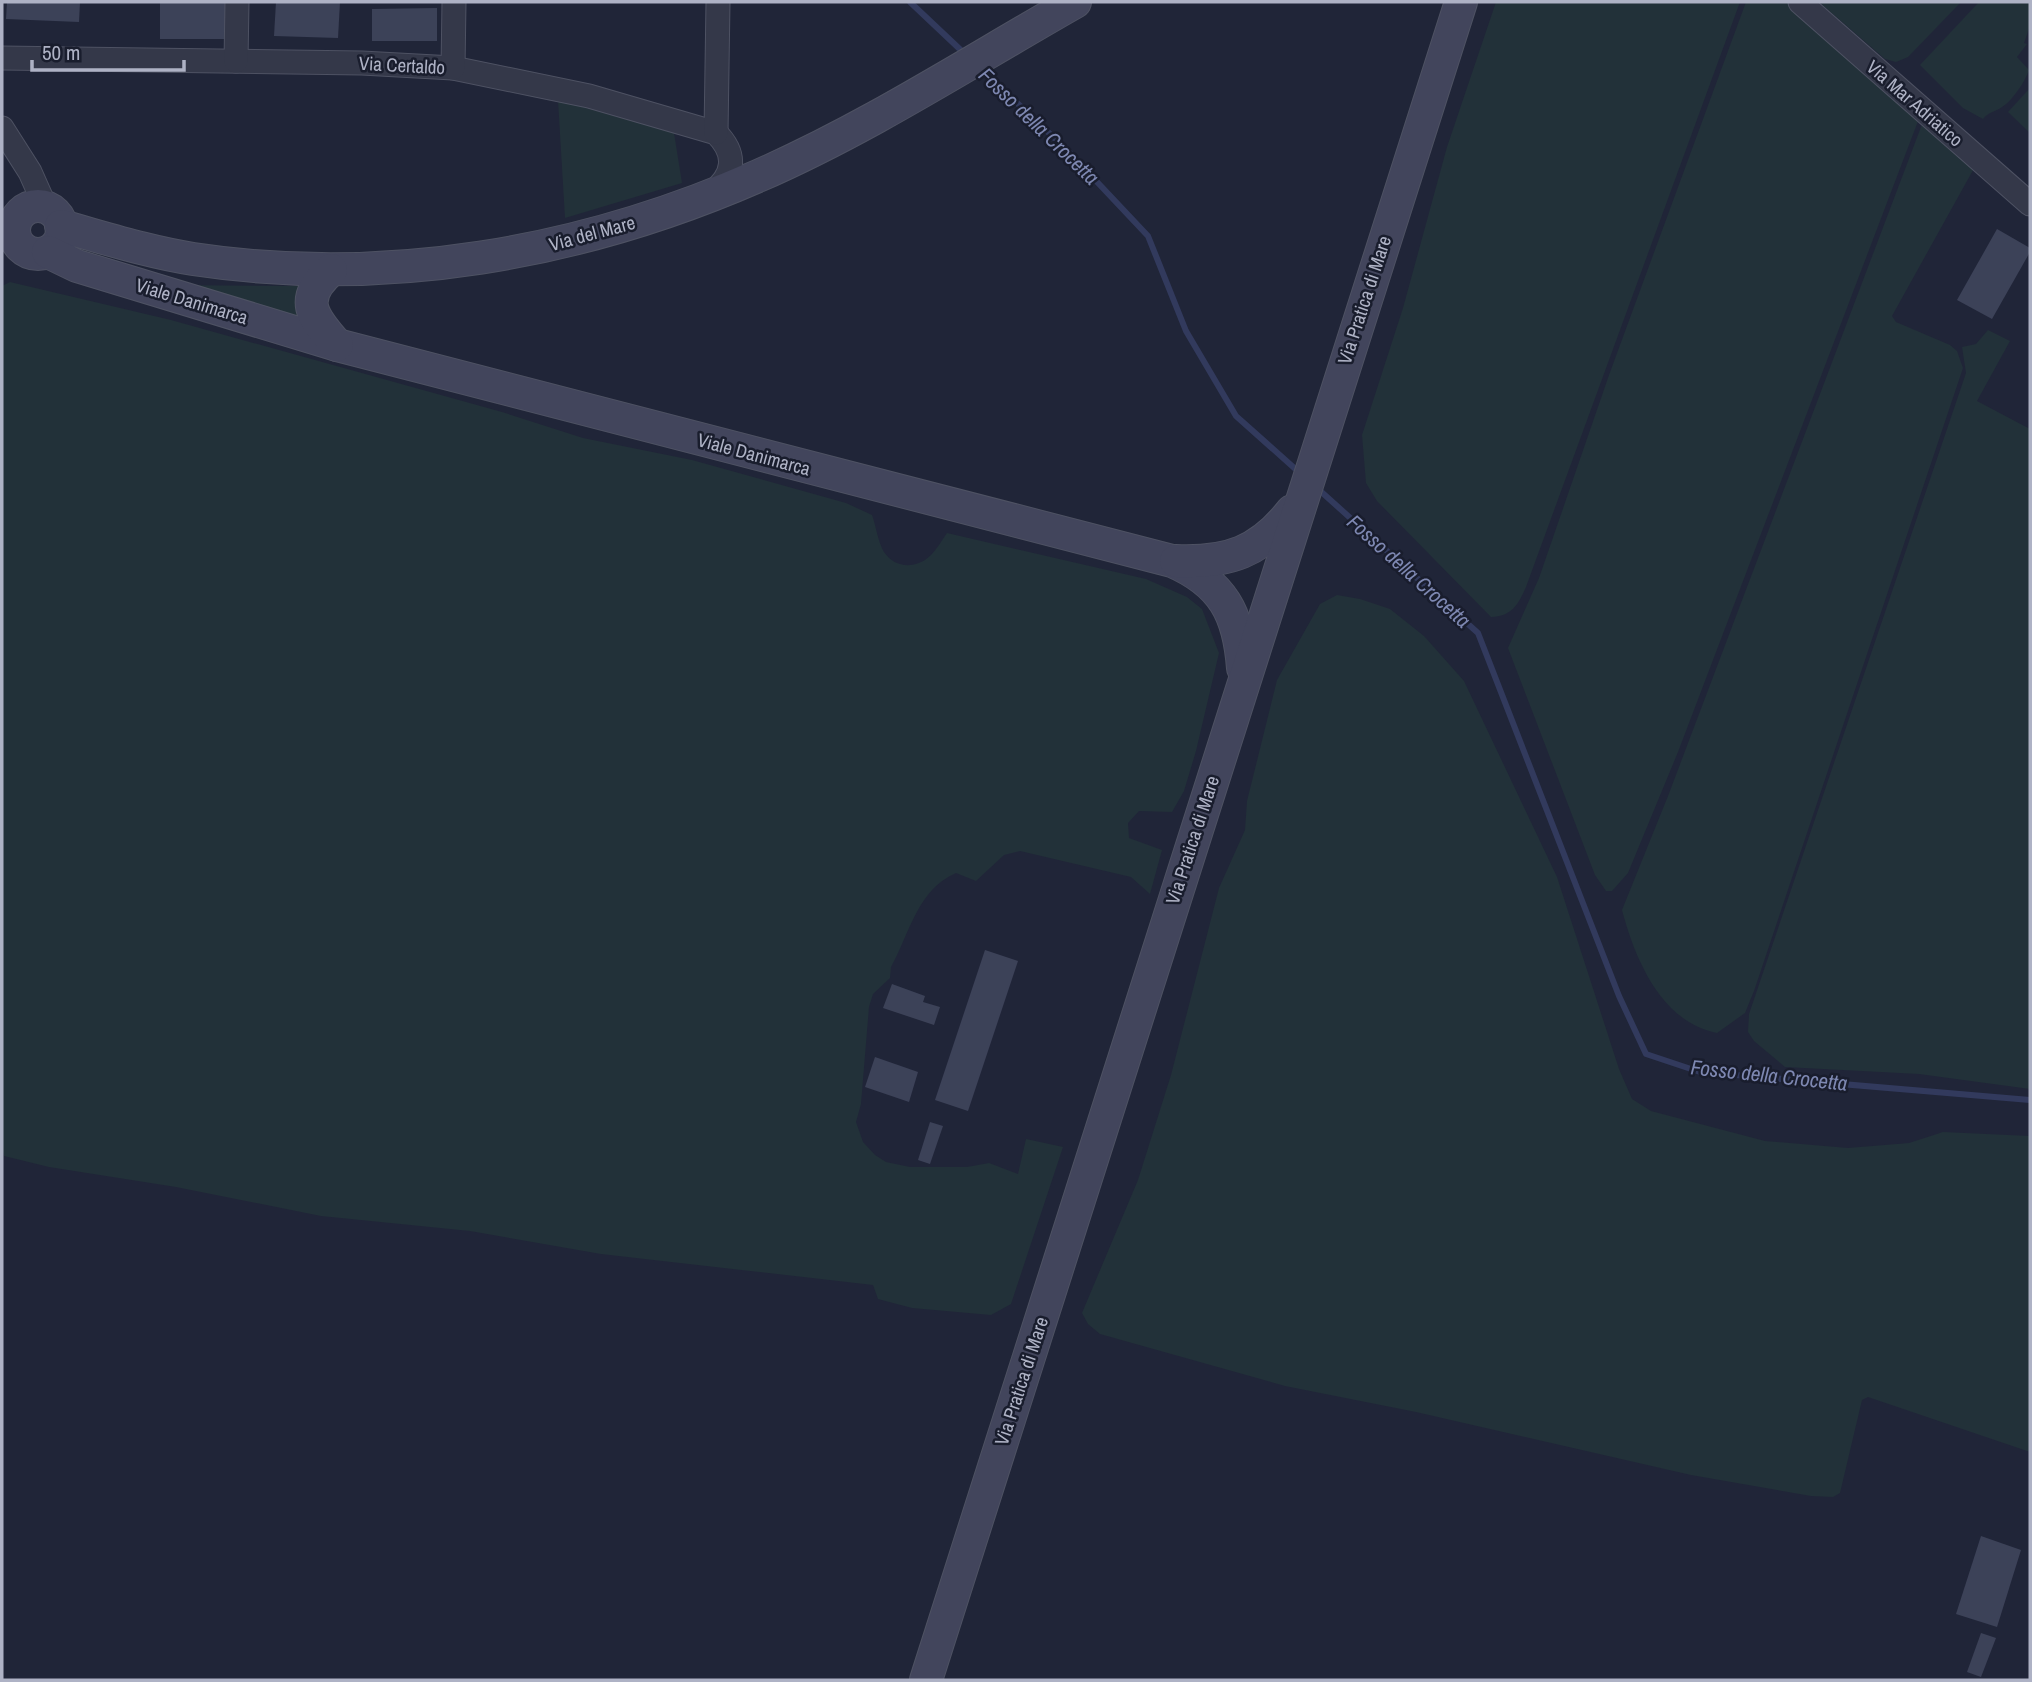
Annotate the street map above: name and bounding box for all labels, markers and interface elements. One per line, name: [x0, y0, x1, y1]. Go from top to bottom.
scale bar: [32, 28, 184, 72]
text: 50 m: [42, 38, 80, 67]
street label: Via Certaldo: [358, 50, 446, 80]
street label: Via Mar Adriatico: [1861, 54, 1969, 152]
water label: Fosso della Crocetta: [972, 61, 1106, 191]
street label: Via del Mare: [546, 209, 638, 257]
street label: Via Pratica di Mare: [1331, 232, 1397, 368]
street label: Viale Danimarca: [133, 272, 251, 330]
street label: Viale Danimarca: [695, 426, 814, 482]
water label: Fosso della Crocetta: [1341, 508, 1477, 634]
street label: Via Pratica di Mare: [1159, 772, 1225, 908]
water label: Fosso della Crocetta: [1689, 1052, 1849, 1098]
street label: Via Pratica di Mare: [988, 1313, 1054, 1449]

